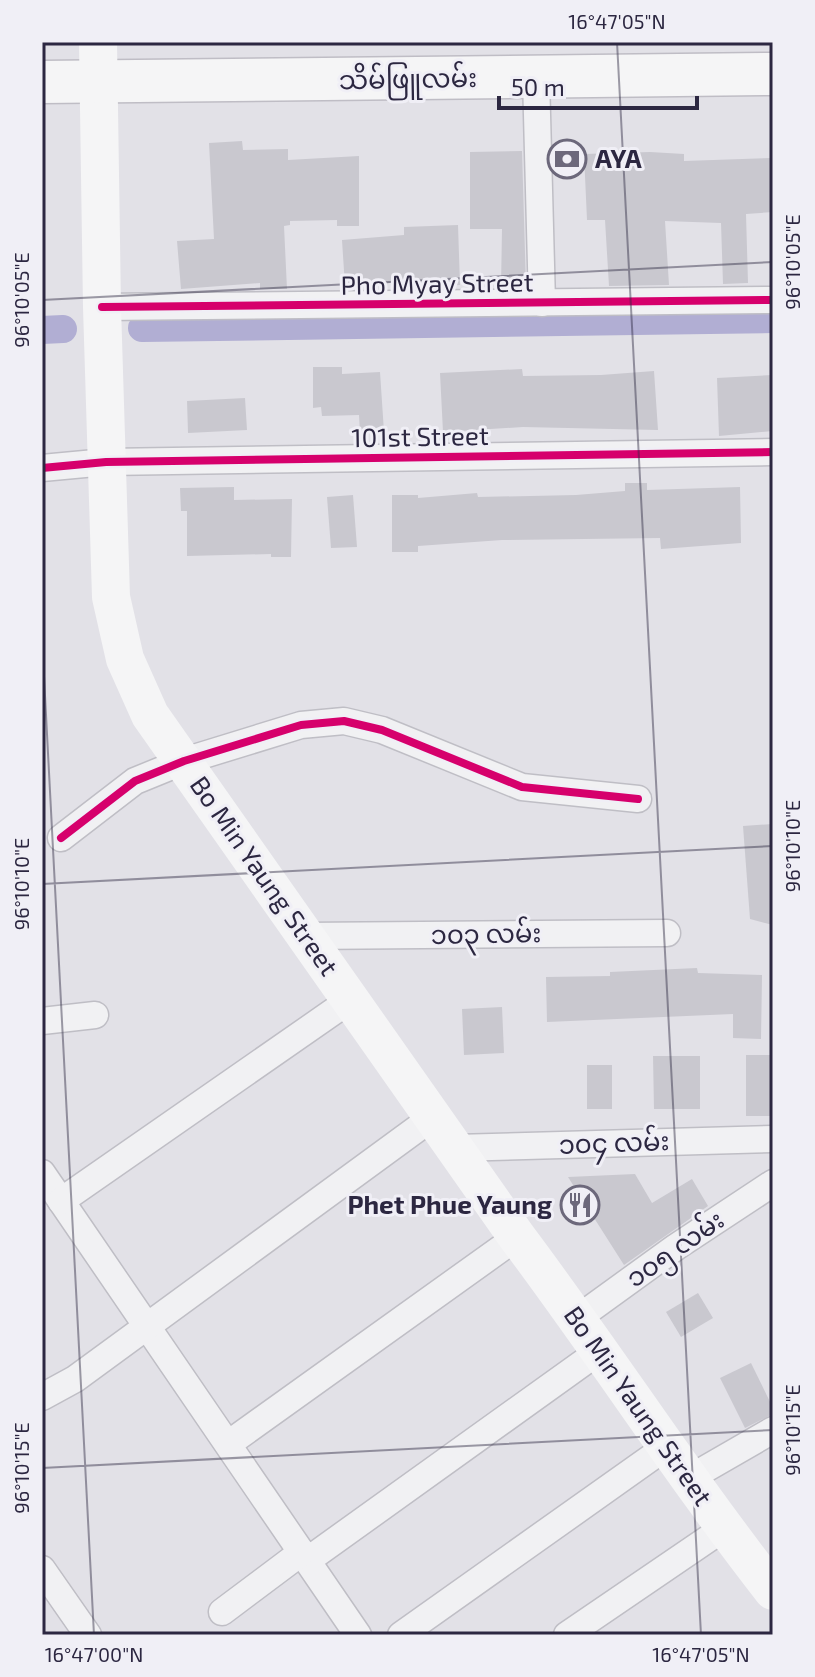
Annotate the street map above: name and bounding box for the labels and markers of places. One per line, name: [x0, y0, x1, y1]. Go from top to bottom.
bank icon: AYA: [546, 138, 588, 180]
place label: AYA: [595, 142, 642, 173]
restaurant icon: Phet Phue Yaung: [559, 1184, 601, 1226]
place label: Phet Phue Yaung: [347, 1188, 552, 1219]

